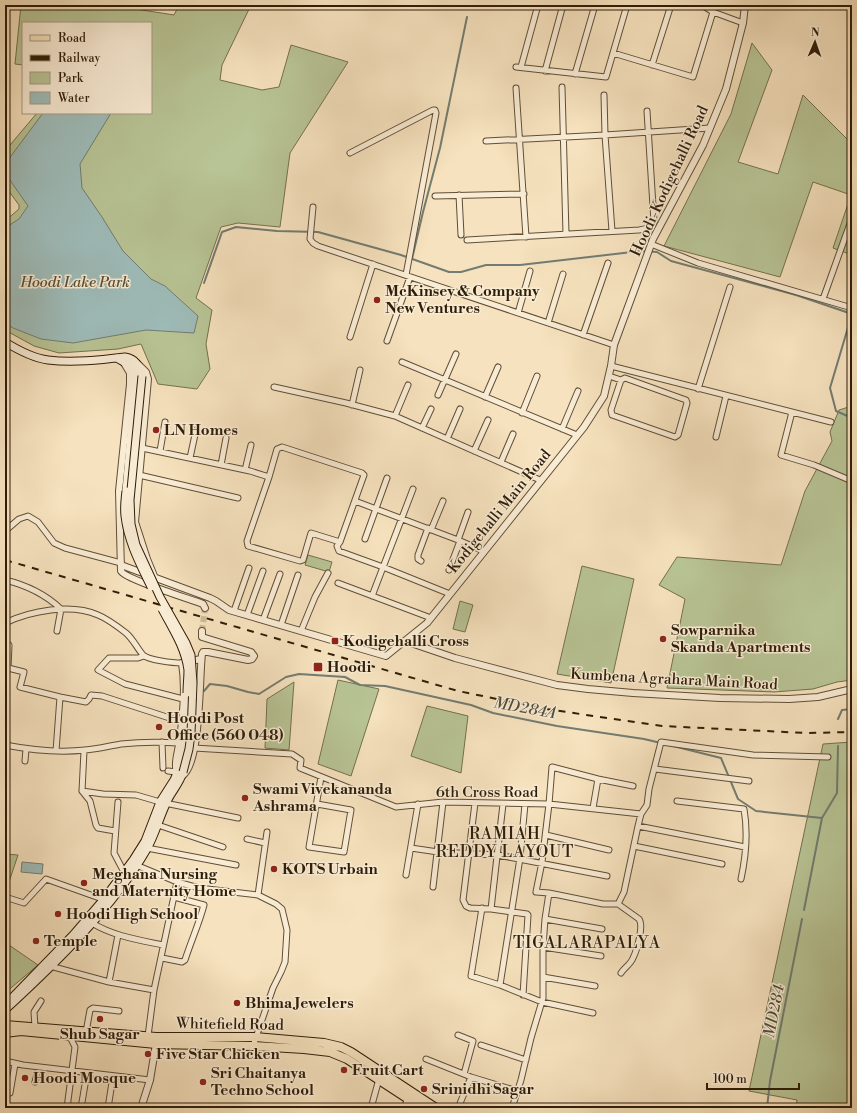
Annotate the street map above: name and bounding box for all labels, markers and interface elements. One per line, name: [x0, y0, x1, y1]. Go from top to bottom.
legend: [22, 22, 152, 114]
north arrow: [795, 22, 835, 62]
text: N: [811, 26, 820, 40]
text: Road: [58, 31, 86, 46]
text: Railway: [58, 51, 100, 66]
text: Park: [58, 71, 84, 86]
text: Water: [57, 91, 90, 106]
street label: Hoodi-Kodigehalli Road: [626, 102, 713, 260]
park label: Hoodi Lake Park: [19, 273, 130, 292]
place label: McKinsey & Company New Ventures: [385, 282, 540, 318]
marker: McKinsey & Company New Ventures: [372, 295, 382, 305]
place label: LN Homes: [164, 421, 238, 440]
marker: LN Homes: [151, 425, 161, 435]
street label: Kodigehalli Main Road: [444, 445, 556, 577]
place label: Sowparnika Skanda Apartments: [671, 621, 811, 657]
place label: Kodigehalli Cross: [343, 632, 469, 651]
marker: Sowparnika Skanda Apartments: [658, 634, 668, 644]
marker: Kodigehalli Cross: [330, 636, 340, 646]
place label: Hoodi: [327, 658, 372, 677]
marker: Hoodi: [312, 661, 324, 673]
street label: Kumbena Agrahara Main Road: [570, 665, 779, 694]
water label: MD284A: [492, 693, 558, 723]
place label: Hoodi Post Office (560 048): [167, 709, 284, 745]
marker: Hoodi Post Office (560 048): [154, 722, 164, 732]
place label: Swami Vivekananda Ashrama: [252, 780, 393, 816]
street label: 6th Cross Road: [436, 783, 539, 802]
marker: Swami Vivekananda Ashrama: [240, 793, 250, 803]
district label: RAMIAH REDDY LAYOUT: [436, 824, 574, 862]
place label: KOTS Urbain: [282, 860, 379, 879]
marker: KOTS Urbain: [269, 864, 279, 874]
place label: Meghana Nursing and Maternity Home: [92, 865, 236, 901]
marker: Meghana Nursing and Maternity Home: [79, 878, 89, 888]
place label: Hoodi High School: [66, 905, 198, 924]
marker: Hoodi High School: [53, 909, 63, 919]
place label: Temple: [44, 932, 97, 951]
district label: TIGALARAPALYA: [513, 933, 661, 953]
marker: Temple: [31, 936, 41, 946]
water label: MD284: [759, 982, 789, 1039]
place label: Bhima Jewelers: [245, 994, 354, 1013]
marker: Bhima Jewelers: [232, 998, 242, 1008]
marker: Shub Sagar: [95, 1014, 105, 1024]
street label: Whitefield Road: [175, 1014, 284, 1035]
place label: Shub Sagar: [60, 1025, 140, 1044]
place label: Five Star Chicken: [156, 1045, 281, 1064]
marker: Five Star Chicken: [143, 1049, 153, 1059]
place label: Fruit Cart: [352, 1061, 424, 1080]
place label: Sri Chaitanya Techno School: [211, 1064, 314, 1100]
marker: Fruit Cart: [339, 1065, 349, 1075]
scale bar: [707, 1065, 799, 1091]
place label: Hoodi Mosque: [33, 1069, 136, 1088]
text: 100 m: [713, 1072, 747, 1087]
marker: Hoodi Mosque: [20, 1073, 30, 1083]
marker: Sri Chaitanya Techno School: [198, 1077, 208, 1087]
place label: Srinidhi Sagar: [432, 1080, 535, 1099]
marker: Srinidhi Sagar: [419, 1084, 429, 1094]

